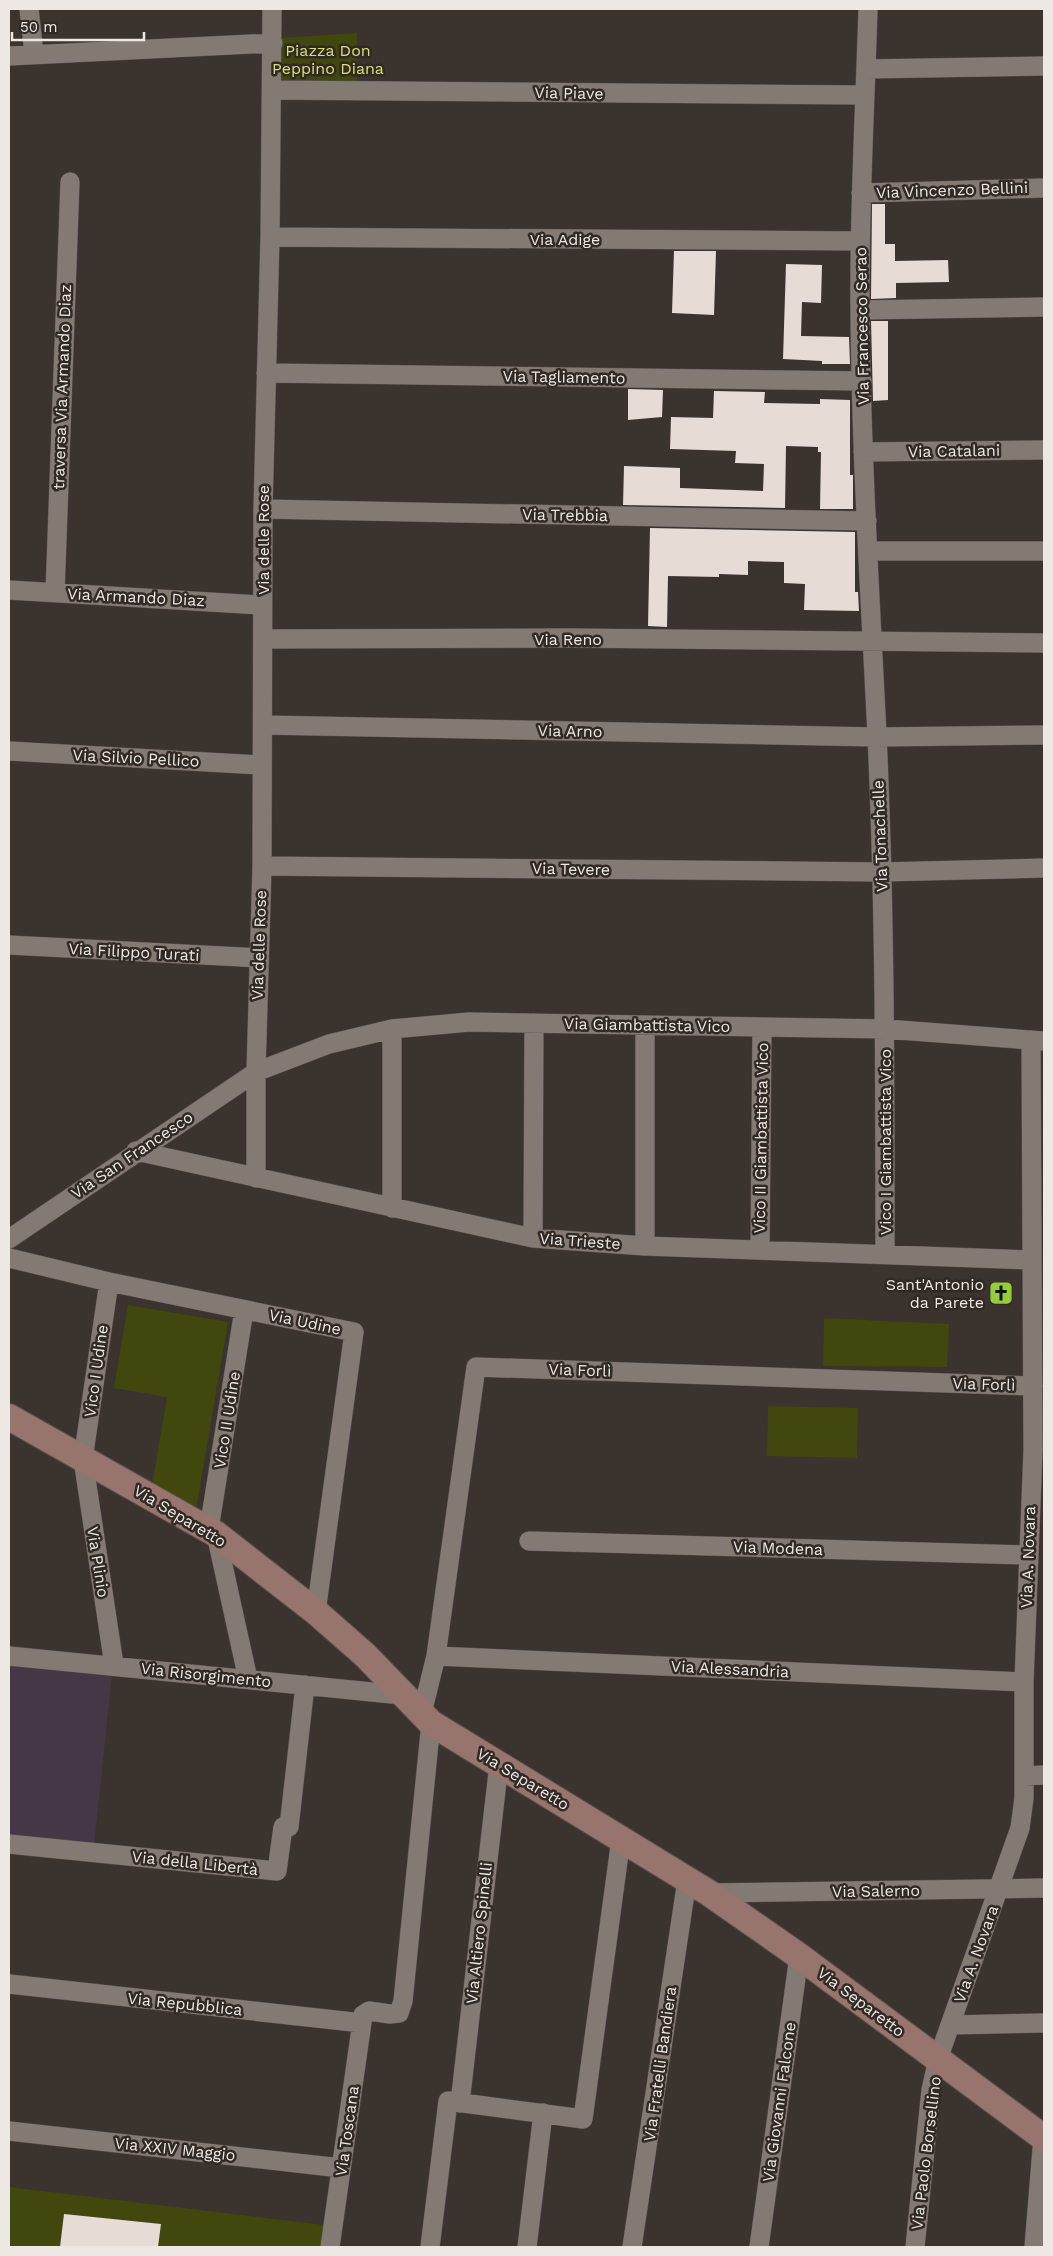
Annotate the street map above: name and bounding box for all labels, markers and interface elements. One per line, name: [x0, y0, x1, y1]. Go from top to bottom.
scale bar: [12, 10, 145, 42]
text: 50 m: [20, 18, 57, 36]
park label: Piazza Don Peppino Diana: [272, 41, 384, 78]
street label: Via Piave: [534, 83, 604, 103]
street label: Via Vincenzo Bellini: [876, 178, 1028, 202]
street label: Via Adige: [530, 230, 600, 249]
street label: Via Francesco Serao: [851, 247, 873, 405]
street label: traversa Via Armando Diaz: [49, 284, 75, 490]
street label: Via Tagliamento: [502, 366, 626, 388]
street label: Via Catalani: [908, 441, 1000, 461]
street label: Via delle Rose: [254, 485, 273, 595]
street label: Via Trebbia: [522, 505, 608, 525]
street label: Via Armando Diaz: [67, 584, 205, 610]
street label: Via Reno: [534, 630, 602, 649]
street label: Via Arno: [537, 721, 603, 741]
street label: Via Silvio Pellico: [72, 745, 200, 771]
street label: Via Tonachelle: [869, 780, 891, 892]
street label: Via Tevere: [532, 859, 610, 879]
street label: Via delle Rose: [248, 890, 270, 1000]
street label: Via Filippo Turati: [68, 939, 200, 965]
street label: Via Giambattista Vico: [564, 1014, 730, 1036]
street label: Vico II Giambattista Vico: [750, 1042, 772, 1234]
street label: Vico I Giambattista Vico: [876, 1049, 895, 1235]
street label: Via San Francesco: [67, 1107, 197, 1203]
street label: Via Trieste: [539, 1229, 621, 1253]
place label: Sant'Antonio da Parete: [886, 1275, 984, 1312]
church icon: Sant'Antonio da Parete: [988, 1280, 1014, 1306]
street label: Via Udine: [267, 1305, 343, 1339]
street label: Vico I Udine: [80, 1323, 112, 1419]
street label: Via Forlì: [548, 1359, 612, 1381]
street label: Vico II Udine: [210, 1370, 244, 1470]
street label: Via Forlì: [952, 1373, 1016, 1395]
street label: Via Separetto: [130, 1481, 230, 1551]
street label: Via A. Novara: [1017, 1506, 1039, 1608]
street label: Via Plinio: [83, 1525, 113, 1599]
street label: Via Modena: [733, 1537, 823, 1559]
street label: Via Alessandria: [670, 1656, 790, 1682]
street label: Via Risorgimento: [140, 1659, 272, 1691]
street label: Via Separetto: [473, 1744, 573, 1814]
street label: Via della Libertà: [131, 1847, 259, 1879]
street label: Via Altiero Spinelli: [462, 1861, 496, 2005]
street label: Via Salerno: [832, 1881, 920, 1901]
street label: Via A. Novara: [950, 1903, 1002, 2005]
street label: Via Separetto: [814, 1963, 908, 2041]
street label: Via Fratelli Bandiera: [640, 1985, 680, 2143]
street label: Via Repubblica: [127, 1989, 243, 2019]
street label: Via Giovanni Falcone: [758, 2021, 800, 2183]
street label: Via Paolo Borsellino: [907, 2075, 945, 2231]
street label: Via Toscana: [331, 2084, 363, 2178]
street label: Via XXIV Maggio: [114, 2133, 236, 2165]

